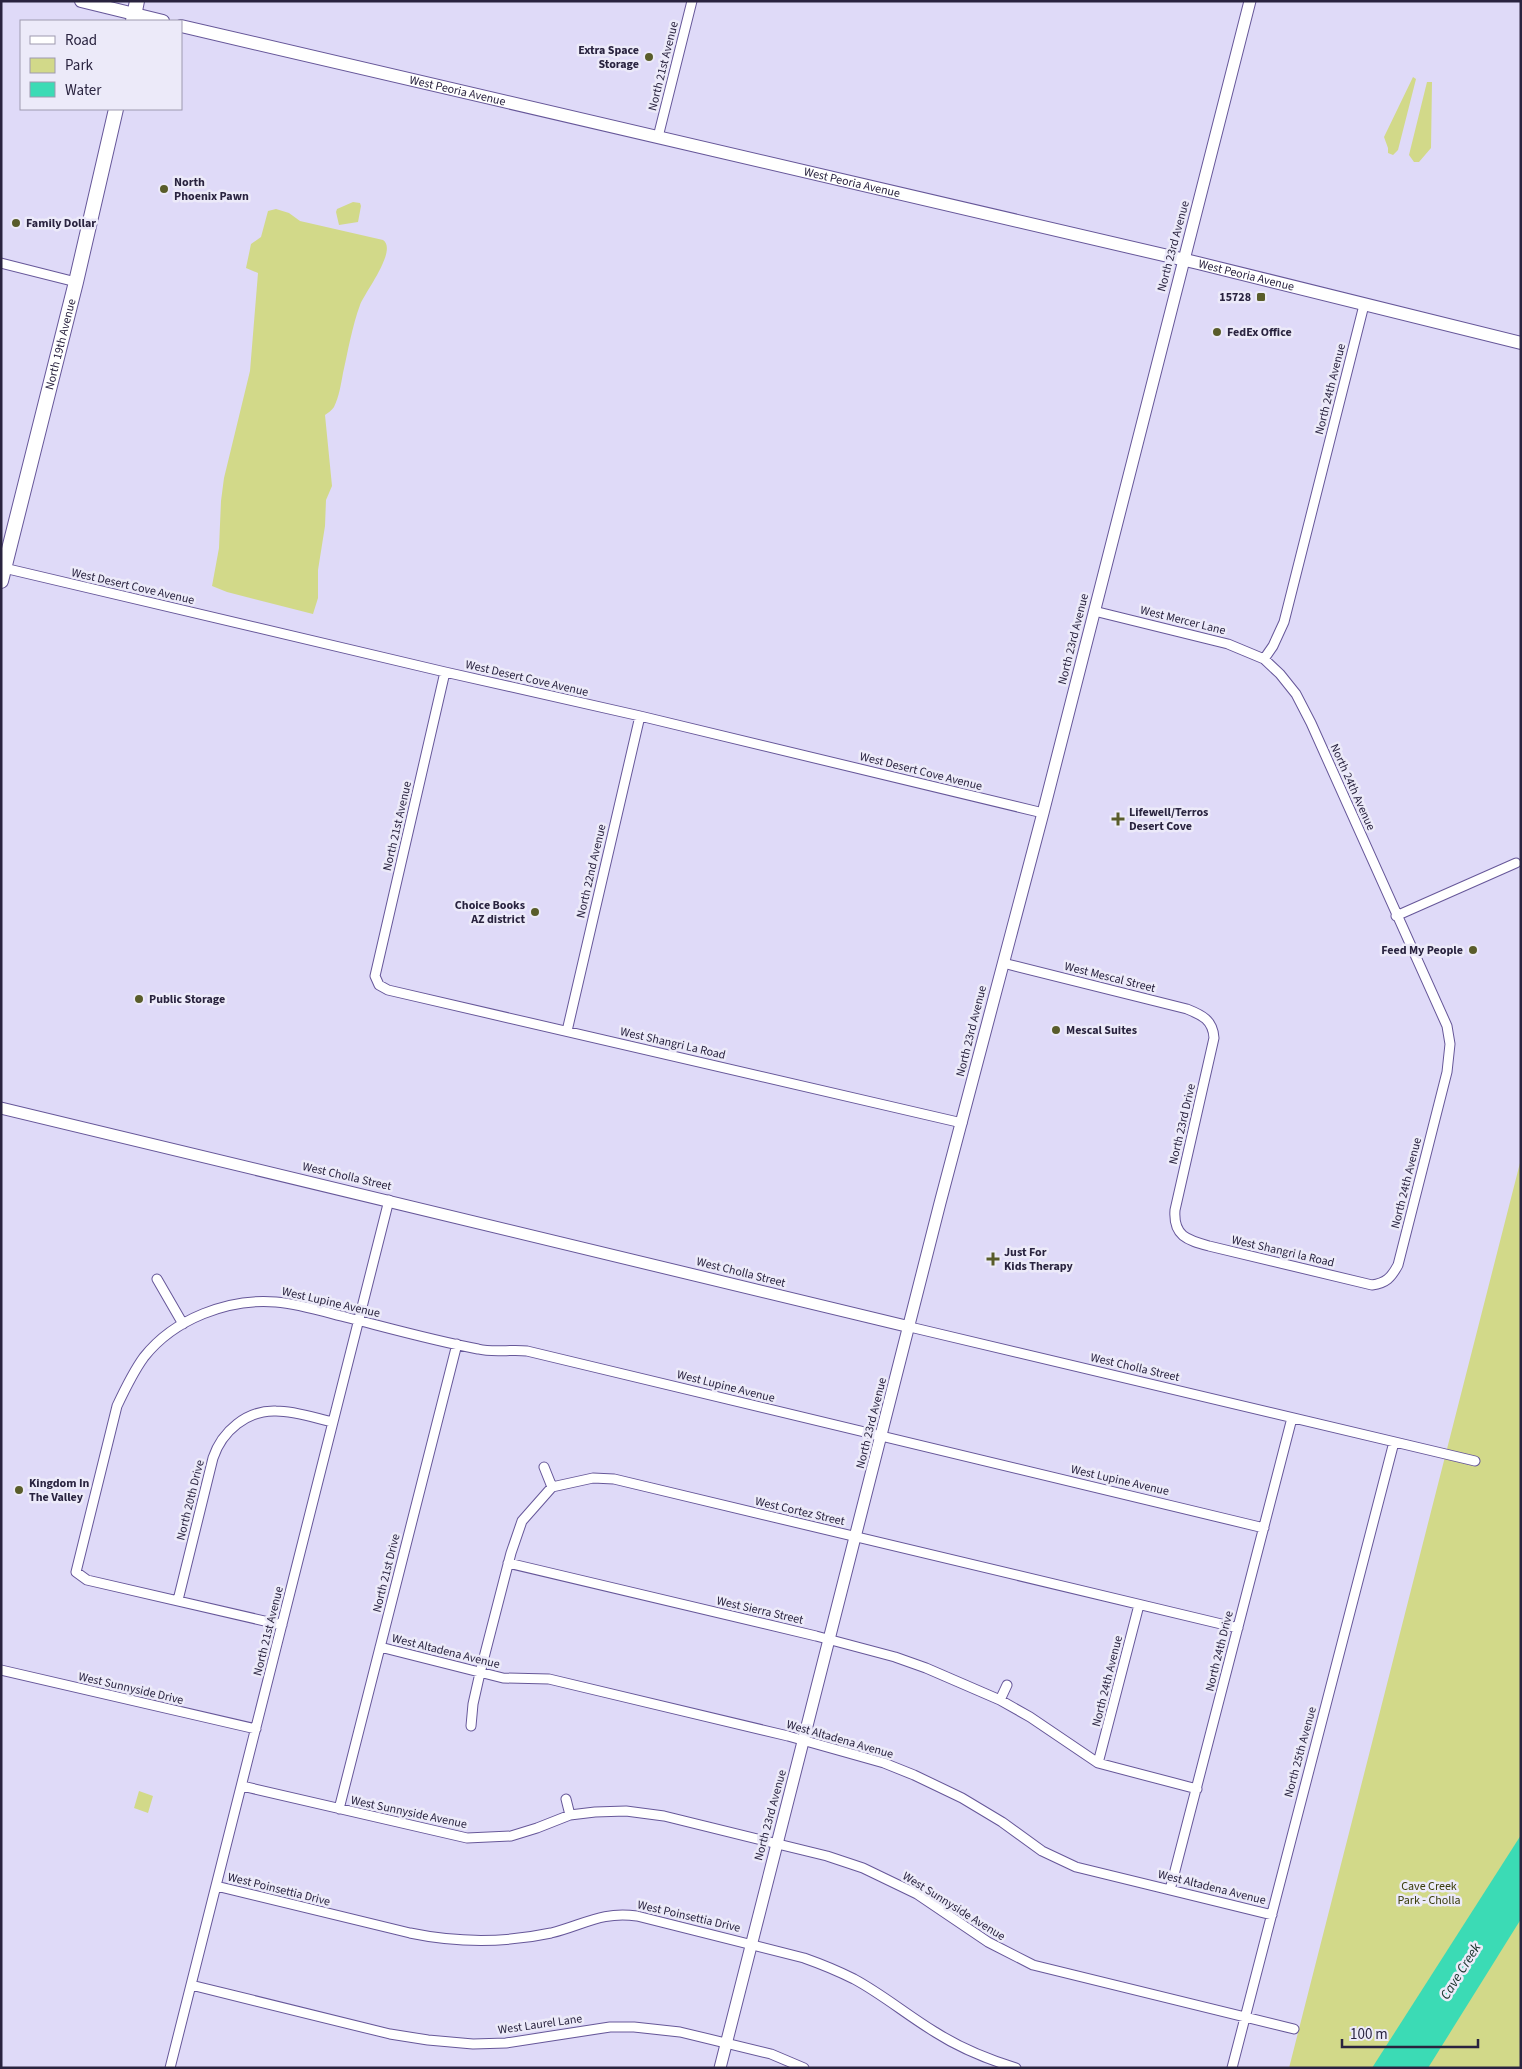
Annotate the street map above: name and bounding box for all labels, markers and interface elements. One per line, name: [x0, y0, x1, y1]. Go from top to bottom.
legend: [20, 20, 182, 110]
street label: North 21st Avenue: [644, 20, 683, 113]
text: Road: [65, 30, 97, 51]
place label: Extra Space Storage: [578, 42, 639, 73]
marker: Extra Space Storage: [643, 51, 655, 63]
text: Park: [65, 55, 94, 76]
street label: West Peoria Avenue: [408, 72, 507, 110]
text: Water: [65, 80, 102, 101]
street label: West Peoria Avenue: [802, 163, 902, 202]
place label: North Phoenix Pawn: [174, 174, 249, 205]
marker: North Phoenix Pawn: [158, 183, 170, 195]
street label: North 23rd Avenue: [1153, 199, 1194, 293]
place label: Family Dollar: [26, 215, 96, 232]
marker: Family Dollar: [10, 217, 22, 229]
street label: West Peoria Avenue: [1196, 255, 1296, 296]
place label: 15728: [1219, 289, 1251, 306]
marker: 15728: [1255, 291, 1267, 303]
street label: North 19th Avenue: [41, 297, 80, 392]
place label: FedEx Office: [1227, 324, 1292, 341]
marker: FedEx Office: [1211, 326, 1223, 338]
street label: North 24th Avenue: [1311, 342, 1350, 436]
street label: West Desert Cove Avenue: [70, 564, 196, 609]
street label: North 23rd Avenue: [1054, 592, 1093, 687]
street label: West Mercer Lane: [1138, 602, 1227, 639]
street label: West Desert Cove Avenue: [464, 656, 590, 701]
street label: North 24th Avenue: [1326, 741, 1379, 833]
street label: West Desert Cove Avenue: [858, 748, 984, 795]
street label: North 21st Avenue: [379, 780, 416, 873]
place label: Lifewell/Terros Desert Cove: [1129, 804, 1208, 835]
marker: Lifewell/Terros Desert Cove: [1111, 812, 1125, 826]
street label: North 22nd Avenue: [572, 822, 611, 920]
place label: Choice Books AZ district: [455, 897, 525, 928]
marker: Choice Books AZ district: [529, 906, 541, 918]
place label: Feed My People: [1381, 942, 1463, 959]
marker: Feed My People: [1467, 944, 1479, 956]
street label: West Mescal Street: [1063, 958, 1157, 997]
street label: North 23rd Avenue: [952, 984, 991, 1079]
place label: Public Storage: [149, 991, 225, 1008]
marker: Public Storage: [133, 993, 145, 1005]
place label: Mescal Suites: [1066, 1022, 1137, 1039]
street label: West Shangri La Road: [618, 1023, 727, 1064]
marker: Mescal Suites: [1050, 1024, 1062, 1036]
street label: North 23rd Drive: [1165, 1082, 1200, 1166]
street label: North 24th Avenue: [1387, 1136, 1426, 1230]
street label: West Cholla Street: [301, 1158, 393, 1195]
street label: West Shangri la Road: [1230, 1231, 1336, 1272]
place label: Just For Kids Therapy: [1004, 1244, 1074, 1275]
marker: Just For Kids Therapy: [986, 1252, 1000, 1266]
street label: West Cholla Street: [695, 1253, 787, 1292]
street label: West Lupine Avenue: [280, 1283, 382, 1322]
street label: West Cholla Street: [1089, 1349, 1181, 1386]
street label: West Lupine Avenue: [675, 1366, 777, 1407]
street label: North 23rd Avenue: [852, 1376, 891, 1471]
street label: North 20th Drive: [172, 1458, 209, 1542]
street label: West Lupine Avenue: [1069, 1461, 1171, 1500]
place label: Kingdom In The Valley: [29, 1475, 90, 1506]
marker: Kingdom In The Valley: [13, 1484, 25, 1496]
street label: West Cortez Street: [753, 1493, 846, 1530]
street label: North 21st Drive: [368, 1532, 404, 1614]
street label: North 21st Avenue: [249, 1585, 288, 1678]
street label: West Sierra Street: [715, 1592, 805, 1629]
street label: North 24th Drive: [1201, 1609, 1238, 1693]
street label: West Altadena Avenue: [390, 1630, 502, 1673]
street label: North 24th Avenue: [1088, 1634, 1127, 1728]
street label: West Sunnyside Drive: [77, 1668, 185, 1709]
street label: North 25th Avenue: [1280, 1705, 1321, 1799]
street label: West Altadena Avenue: [784, 1716, 895, 1763]
street label: North 23rd Avenue: [750, 1768, 791, 1862]
street label: West Sunnyside Avenue: [349, 1792, 469, 1833]
street label: West Altadena Avenue: [1156, 1866, 1268, 1909]
street label: West Sunnyside Avenue: [899, 1868, 1008, 1945]
street label: West Poinsettia Drive: [226, 1869, 332, 1910]
park label: Cave Creek Park - Cholla: [1397, 1878, 1461, 1909]
street label: West Poinsettia Drive: [636, 1896, 742, 1937]
water label: Cave Creek: [1436, 1939, 1486, 2004]
street label: West Laurel Lane: [497, 2010, 583, 2039]
scale bar: [1342, 2016, 1478, 2048]
text: 100 m: [1350, 2024, 1388, 2045]

